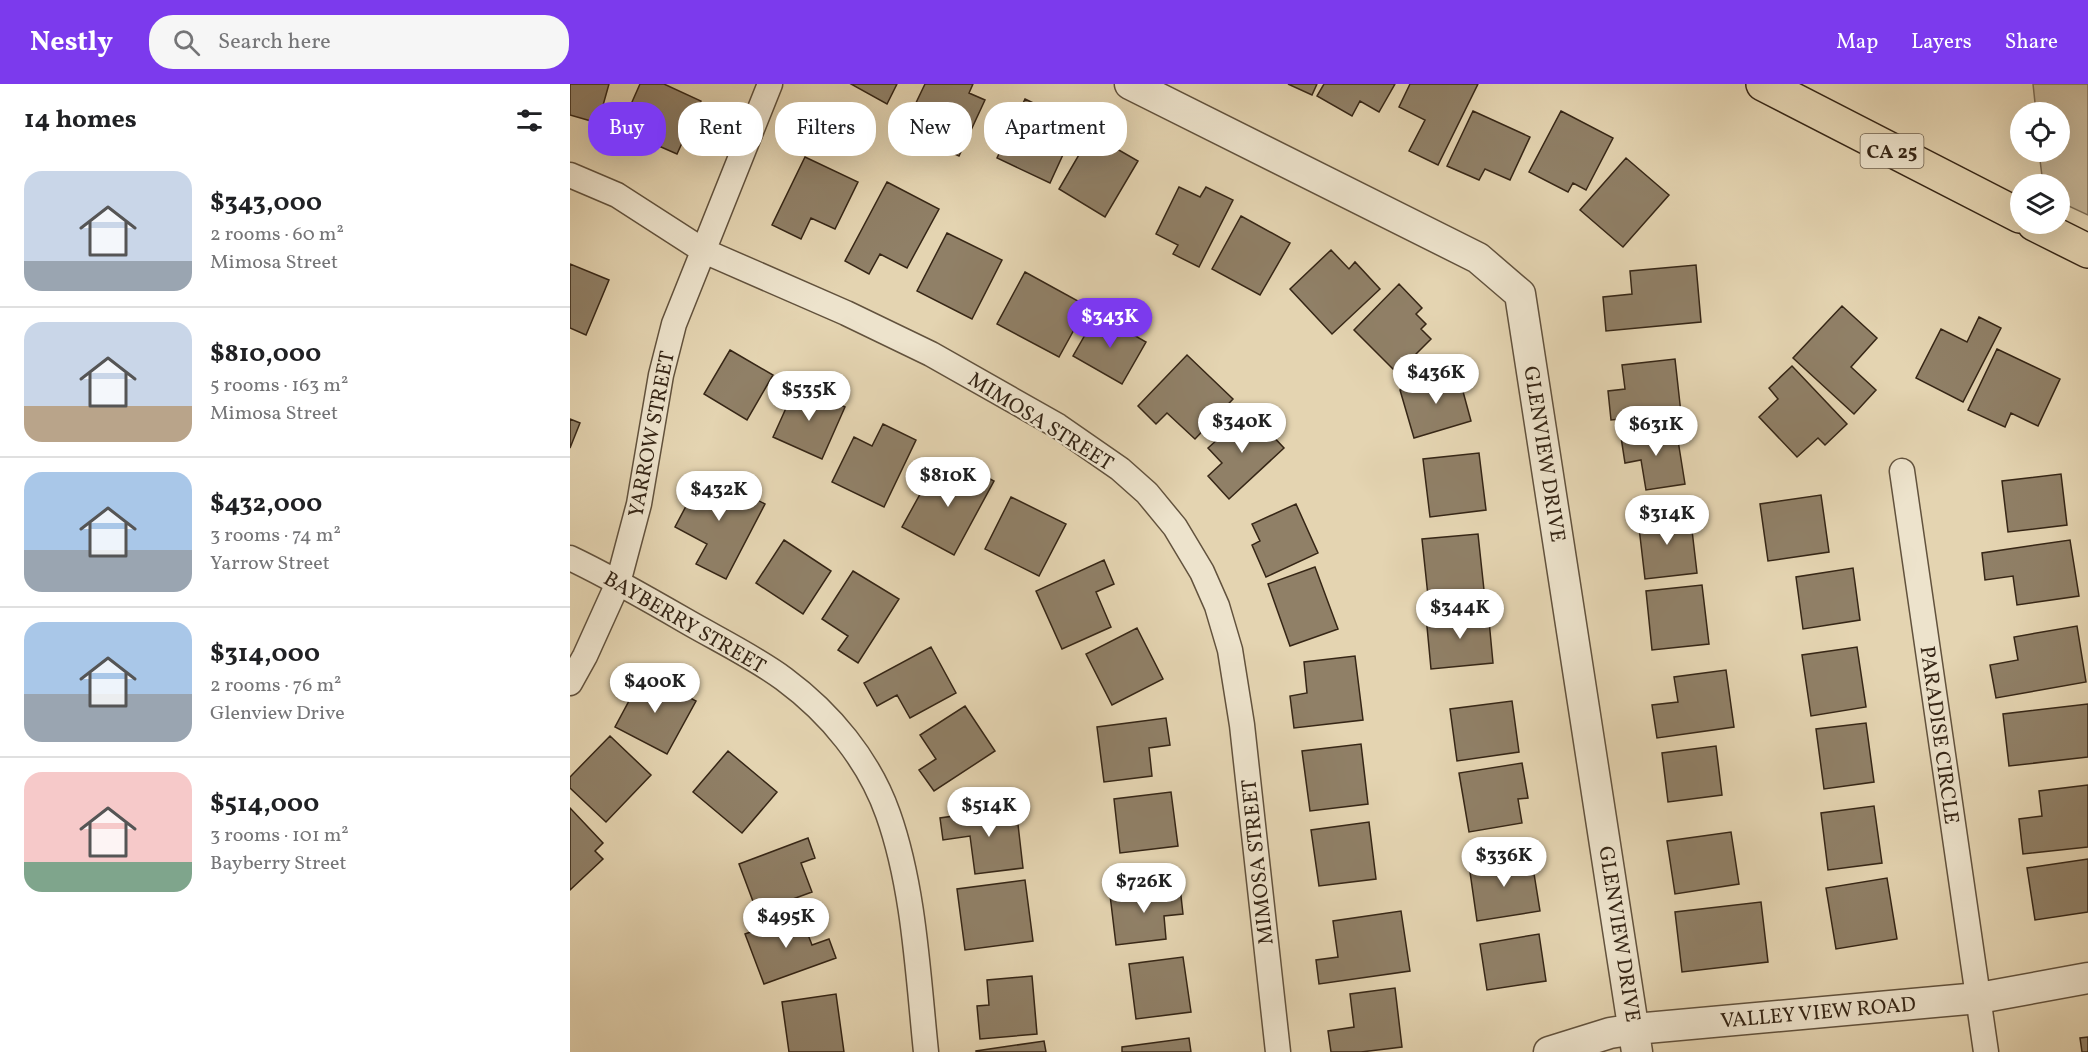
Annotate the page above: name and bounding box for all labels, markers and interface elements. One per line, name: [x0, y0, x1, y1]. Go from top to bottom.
search box: [149, 15, 569, 69]
text: Nestly: [30, 23, 113, 62]
icon: search: [170, 26, 203, 59]
text: Search here: [218, 27, 331, 58]
text: Map: [1836, 28, 1878, 57]
text: Layers: [1911, 28, 1972, 57]
text: Share: [2005, 28, 2058, 57]
text: 14 homes: [24, 102, 137, 138]
chip: Buy: [588, 102, 666, 156]
chip: Rent: [678, 102, 763, 156]
chip: Filters: [775, 102, 876, 156]
chip: New: [888, 102, 972, 156]
chip: Apartment: [984, 102, 1127, 156]
map controls: [2010, 102, 2070, 234]
button: locate: [2010, 102, 2070, 162]
icon: filters: [513, 104, 546, 137]
road number: CA 25: [1860, 134, 1924, 168]
button: layers: [2010, 174, 2070, 234]
text: $343,000: [210, 185, 322, 221]
icon: home: [72, 195, 144, 267]
text: 2 rooms · 60 m²: [210, 221, 344, 249]
text: Mimosa Street: [210, 249, 338, 277]
pin: $343K: [1068, 298, 1152, 349]
text: $343K: [1081, 303, 1139, 331]
text: $810,000: [210, 336, 321, 372]
icon: home: [72, 346, 144, 418]
street label: YARROW STREET: [622, 349, 683, 520]
pin: $436K: [1394, 354, 1478, 405]
text: $436K: [1407, 359, 1465, 387]
street label: GLENVIEW DRIVE: [1515, 364, 1572, 544]
street label: MIMOSA STREET: [962, 366, 1118, 479]
pin: $535K: [767, 371, 851, 422]
text: 5 rooms · 163 m²: [210, 372, 348, 400]
text: $535K: [781, 376, 837, 404]
text: Mimosa Street: [210, 400, 338, 428]
pin: $340K: [1200, 403, 1284, 454]
pin: $631K: [1614, 406, 1698, 457]
text: $340K: [1212, 408, 1272, 436]
text: $631K: [1629, 411, 1683, 439]
pin: $810K: [906, 457, 990, 508]
text: $810K: [920, 462, 976, 490]
pin: $432K: [677, 471, 761, 522]
text: $432K: [690, 476, 748, 504]
text: $432,000: [210, 486, 322, 522]
pin: $314K: [1625, 495, 1709, 546]
icon: home: [72, 496, 144, 568]
text: $314K: [1639, 500, 1695, 528]
text: 3 rooms · 74 m²: [210, 522, 341, 550]
text: Yarrow Street: [210, 550, 330, 578]
street label: BAYBERRY STREET: [598, 565, 771, 682]
pin: $344K: [1418, 589, 1502, 640]
text: $344K: [1430, 594, 1490, 622]
text: $314,000: [210, 636, 320, 672]
street label: PARADISE CIRCLE: [1912, 644, 1965, 826]
icon: home: [72, 646, 144, 718]
pin: $400K: [613, 663, 697, 714]
text: $400K: [624, 668, 686, 696]
text: 2 rooms · 76 m²: [210, 672, 342, 700]
text: Glenview Drive: [210, 700, 345, 728]
street label: MIMOSA STREET: [1235, 778, 1282, 946]
text: $514,000: [210, 786, 319, 822]
pin: $514K: [947, 787, 1031, 838]
text: $514K: [961, 792, 1017, 820]
icon: home: [72, 796, 144, 868]
text: 3 rooms · 101 m²: [210, 822, 349, 850]
pin: $336K: [1462, 837, 1546, 888]
text: $336K: [1476, 842, 1532, 870]
street label: GLENVIEW DRIVE: [1590, 844, 1647, 1024]
text: Bayberry Street: [210, 850, 346, 878]
pin: $726K: [1102, 863, 1186, 914]
text: $726K: [1116, 868, 1172, 896]
pin: $495K: [744, 898, 828, 949]
text: $495K: [757, 903, 815, 931]
street label: VALLEY VIEW ROAD: [1719, 991, 1917, 1036]

